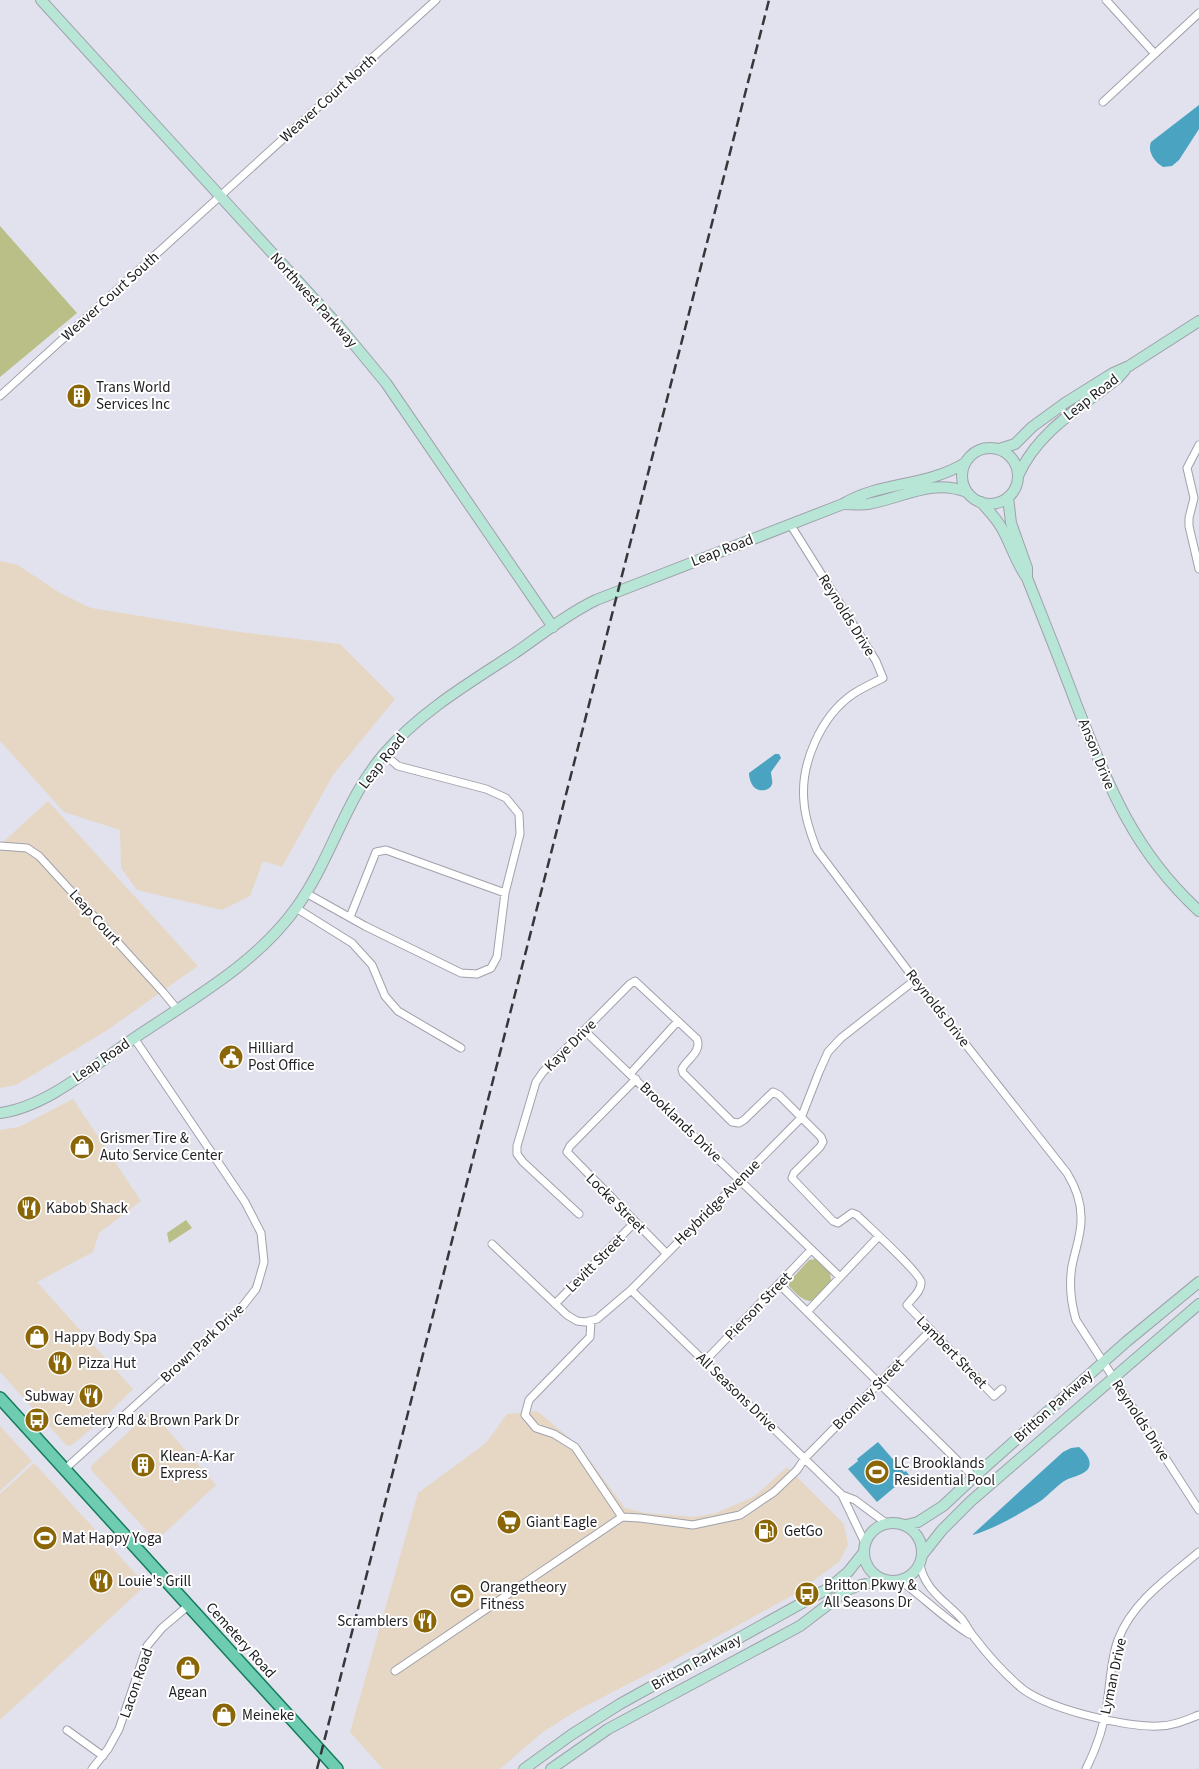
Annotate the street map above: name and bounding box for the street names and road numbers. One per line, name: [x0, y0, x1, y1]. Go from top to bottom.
street label: Weaver Court North: [275, 49, 381, 148]
street label: Weaver Court South: [57, 247, 164, 346]
street label: Northwest Parkway: [265, 248, 362, 353]
street label: Leap Road: [1059, 369, 1124, 426]
street label: Leap Road: [688, 529, 756, 572]
street label: Reynolds Drive: [813, 570, 880, 660]
street label: Anson Drive: [1073, 716, 1120, 793]
street label: Leap Road: [354, 729, 411, 794]
street label: Leap Court: [64, 885, 125, 950]
street label: Reynolds Drive: [901, 965, 975, 1051]
street label: Kaye Drive: [540, 1015, 601, 1076]
street label: Leap Road: [68, 1033, 134, 1087]
street label: Brooklands Drive: [635, 1078, 727, 1167]
street label: Heybridge Avenue: [670, 1155, 765, 1250]
street label: Locke Street: [581, 1169, 650, 1238]
street label: Levitt Street: [561, 1229, 630, 1298]
street label: Pierson Street: [720, 1267, 796, 1345]
street label: Brown Park Drive: [156, 1299, 249, 1388]
street label: Lambert Street: [911, 1311, 992, 1393]
street label: All Seasons Drive: [691, 1348, 782, 1437]
street label: Bromley Street: [828, 1354, 909, 1435]
street label: Britton Parkway: [1009, 1365, 1097, 1448]
street label: Reynolds Drive: [1106, 1375, 1175, 1465]
street label: Cemetery Road: [201, 1598, 280, 1683]
street label: Britton Parkway: [647, 1629, 745, 1696]
street label: Lyman Drive: [1095, 1636, 1132, 1716]
street label: Lacon Road: [115, 1645, 158, 1721]

